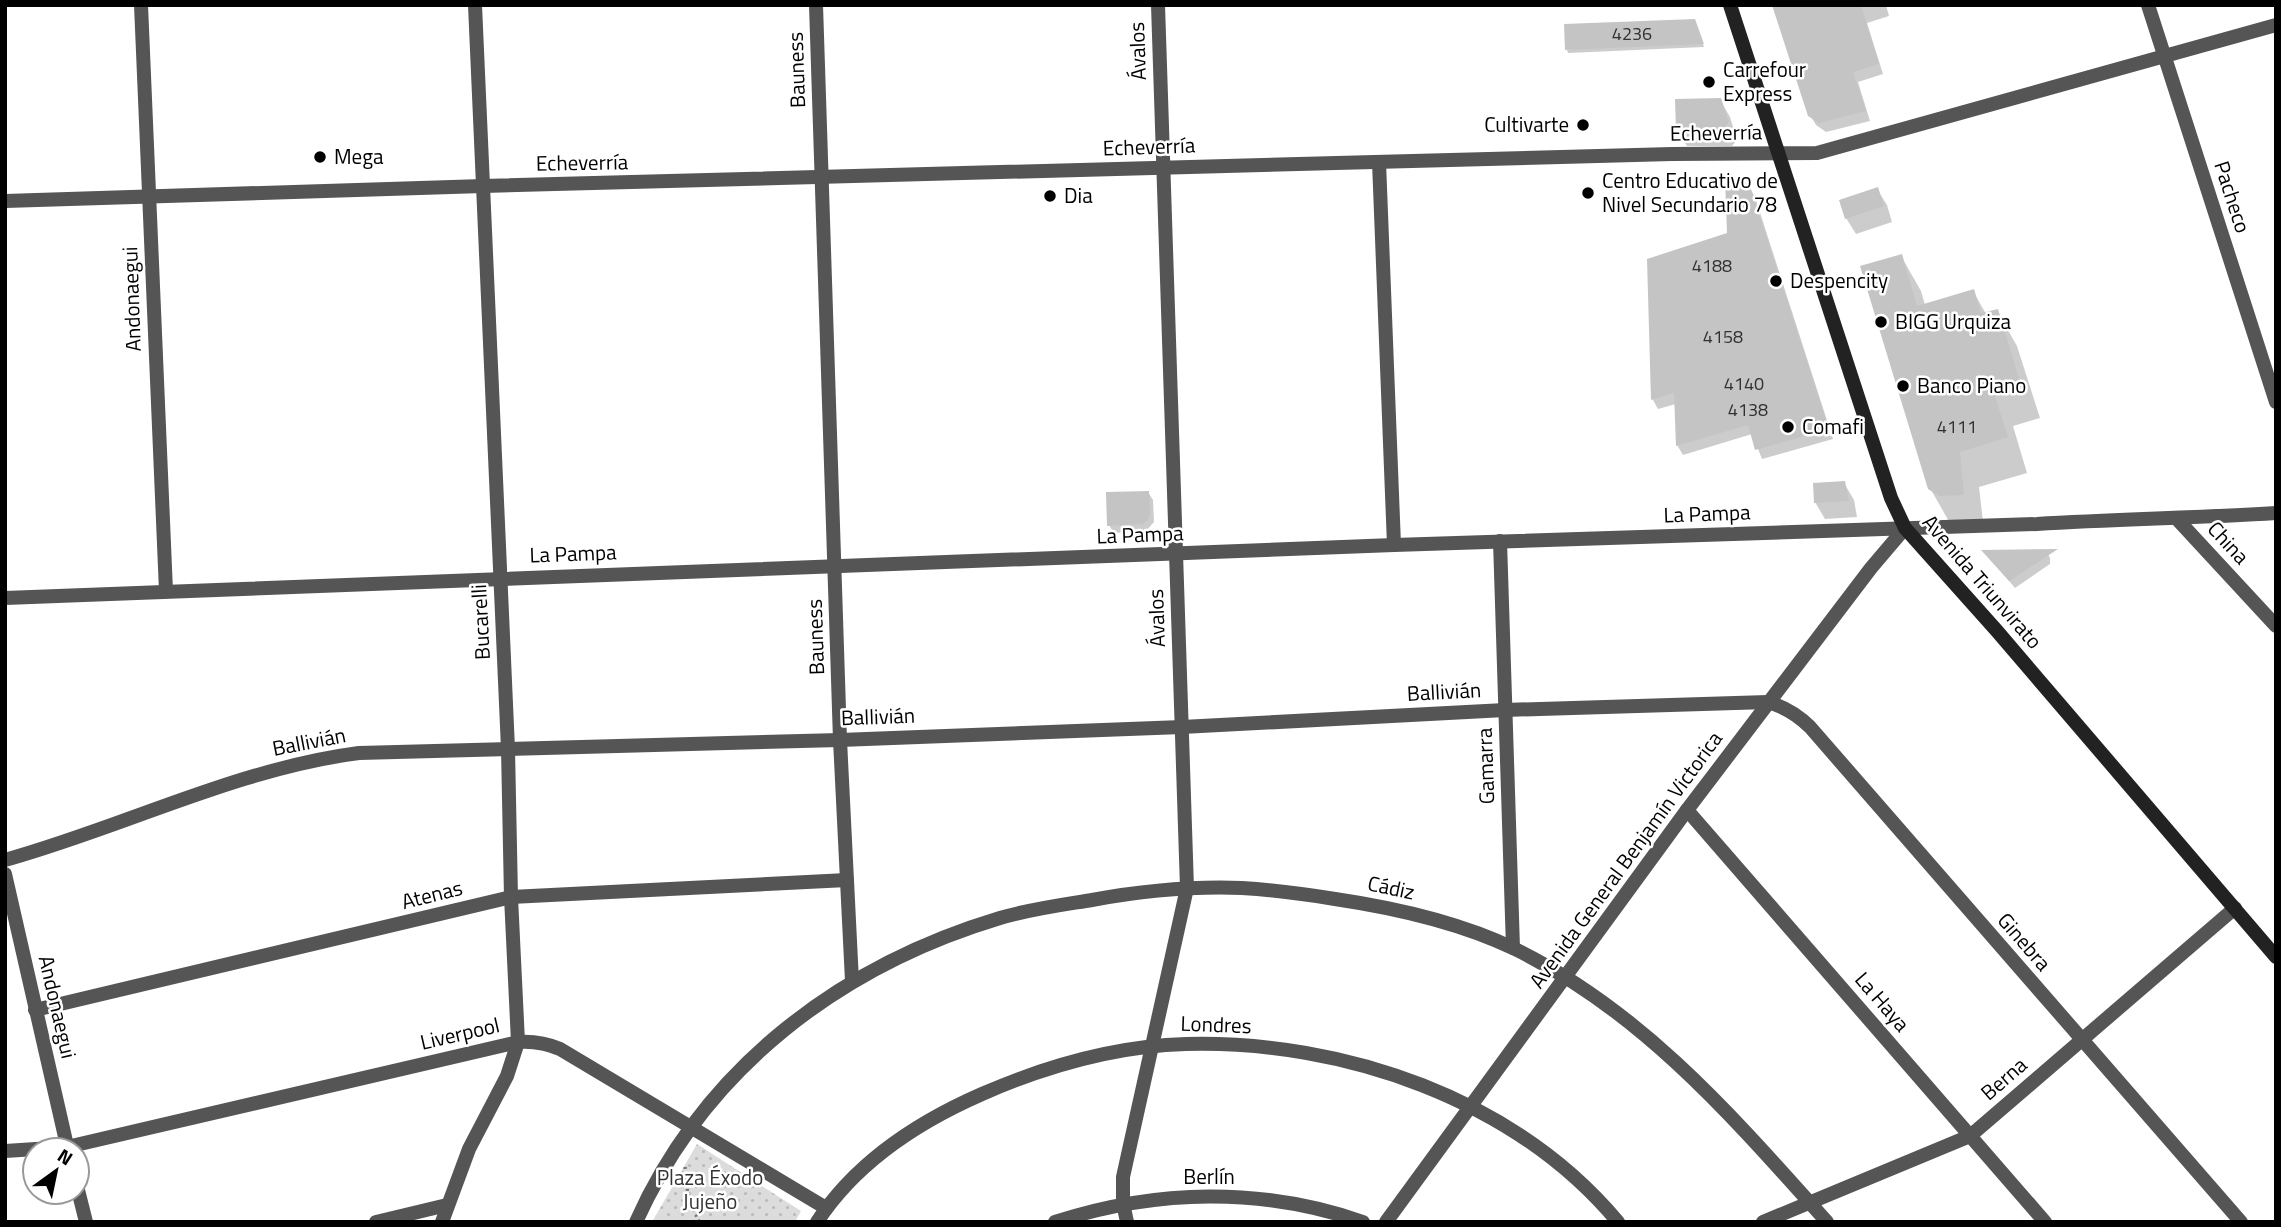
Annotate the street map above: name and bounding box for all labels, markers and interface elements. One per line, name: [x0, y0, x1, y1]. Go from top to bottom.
house number: 4236: [1612, 20, 1652, 47]
street label: Ávalos: [1120, 21, 1154, 81]
street label: Bauness: [779, 31, 813, 109]
place label: Carrefour Express: [1723, 53, 1806, 109]
marker: Carrefour Express: [1701, 74, 1717, 90]
place label: Cultivarte: [1484, 108, 1569, 140]
street label: Echeverría: [1669, 115, 1763, 149]
marker: Cultivarte: [1575, 117, 1591, 133]
street label: Echeverría: [1102, 128, 1196, 164]
place label: Mega: [334, 140, 384, 172]
street label: Echeverría: [535, 145, 629, 179]
marker: Mega: [312, 149, 328, 165]
street label: Pacheco: [2206, 157, 2260, 237]
place label: Centro Educativo de Nivel Secundario 78: [1602, 164, 1778, 220]
place label: Dia: [1064, 179, 1093, 211]
marker: Centro Educativo de Nivel Secundario 78: [1580, 185, 1596, 201]
marker: Dia: [1042, 188, 1058, 204]
street label: Andonaegui: [113, 246, 149, 352]
house number: 4188: [1692, 252, 1732, 279]
place label: Despencity: [1790, 264, 1888, 296]
marker: Despencity: [1768, 273, 1784, 289]
place label: BIGG Urquiza: [1895, 305, 2011, 337]
marker: BIGG Urquiza: [1873, 314, 1889, 330]
house number: 4158: [1703, 323, 1743, 350]
place label: Banco Piano: [1917, 369, 2026, 401]
house number: 4140: [1724, 370, 1764, 397]
marker: Banco Piano: [1895, 378, 1911, 394]
house number: 4138: [1728, 396, 1768, 423]
place label: Comafi: [1802, 410, 1864, 442]
house number: 4111: [1937, 413, 1977, 440]
marker: Comafi: [1780, 419, 1796, 435]
street label: La Pampa: [1663, 495, 1752, 531]
street label: Avenida Triunvirato: [1915, 507, 2050, 656]
street label: China: [2200, 513, 2257, 572]
street label: La Pampa: [1096, 516, 1185, 552]
street label: La Pampa: [529, 535, 618, 571]
street label: Bucarelli: [462, 583, 498, 661]
street label: Ávalos: [1139, 588, 1173, 648]
street label: Bauness: [798, 598, 832, 676]
street label: Ballivián: [1406, 673, 1482, 709]
street label: Ballivián: [840, 699, 916, 733]
street label: Ballivián: [269, 718, 348, 764]
street label: Avenida General Benjamín Victorica: [1521, 724, 1730, 995]
street label: Gamarra: [1468, 727, 1502, 805]
street label: Cádiz: [1365, 866, 1418, 908]
street label: Atenas: [398, 871, 466, 917]
street label: Ginebra: [1990, 905, 2060, 978]
street label: Andonaegui: [31, 952, 85, 1061]
street label: La Haya: [1848, 964, 1918, 1039]
street label: Londres: [1180, 1007, 1252, 1041]
street label: Liverpool: [417, 1008, 503, 1058]
street label: Berna: [1973, 1049, 2034, 1108]
north arrow: [21, 1136, 91, 1206]
text: N: [52, 1141, 79, 1172]
street label: Berlín: [1183, 1160, 1235, 1192]
park label: Plaza Éxodo Jujeño: [657, 1161, 763, 1217]

